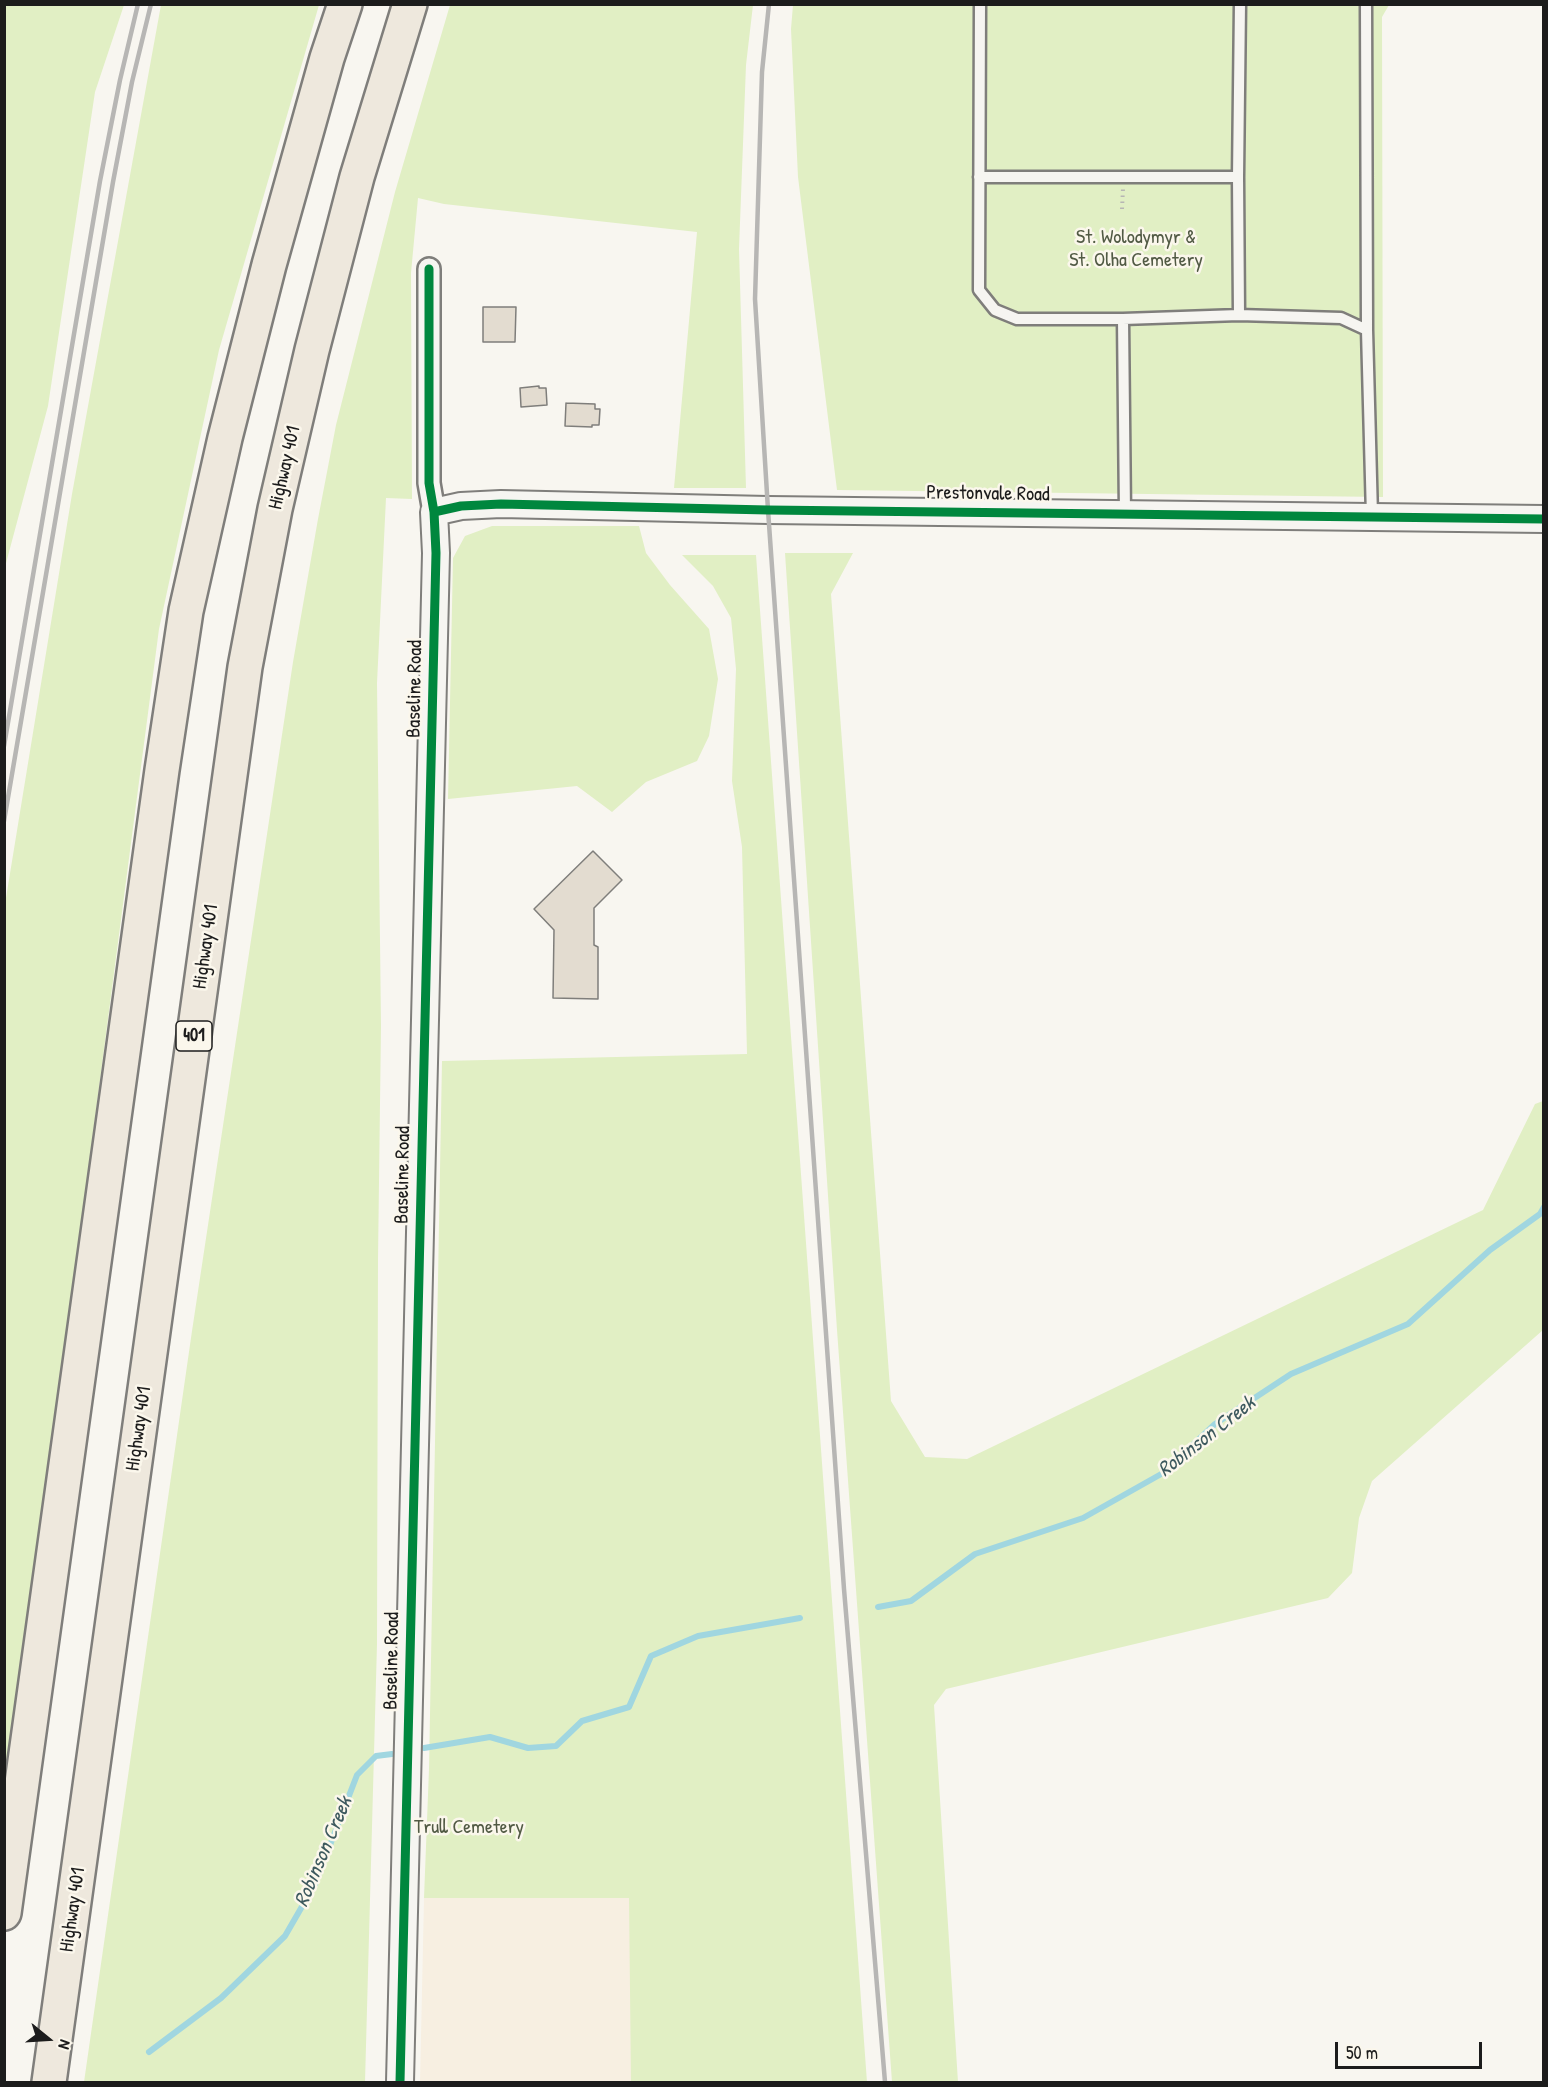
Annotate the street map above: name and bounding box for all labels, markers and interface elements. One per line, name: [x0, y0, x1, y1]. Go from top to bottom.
park label: St. Wolodymyr & St. Olha Cemetery: [1069, 226, 1203, 273]
street label: Highway 401: [264, 424, 306, 512]
street label: Prestonvale Road: [926, 481, 1050, 507]
street label: Baseline Road: [402, 640, 428, 738]
street label: Highway 401: [188, 903, 224, 991]
road number: 401: [176, 1021, 212, 1051]
street label: Baseline Road: [390, 1126, 416, 1224]
street label: Highway 401: [121, 1385, 157, 1473]
water label: Robinson Creek: [1153, 1391, 1261, 1483]
street label: Baseline Road: [379, 1612, 405, 1710]
water label: Robinson Creek: [290, 1793, 358, 1911]
park label: Trull Cemetery: [414, 1816, 524, 1840]
street label: Highway 401: [55, 1866, 91, 1954]
north arrow: [18, 2009, 78, 2069]
scale bar: [1338, 2030, 1485, 2068]
text: N: [53, 2037, 77, 2052]
text: 50 m: [1346, 2040, 1378, 2065]

